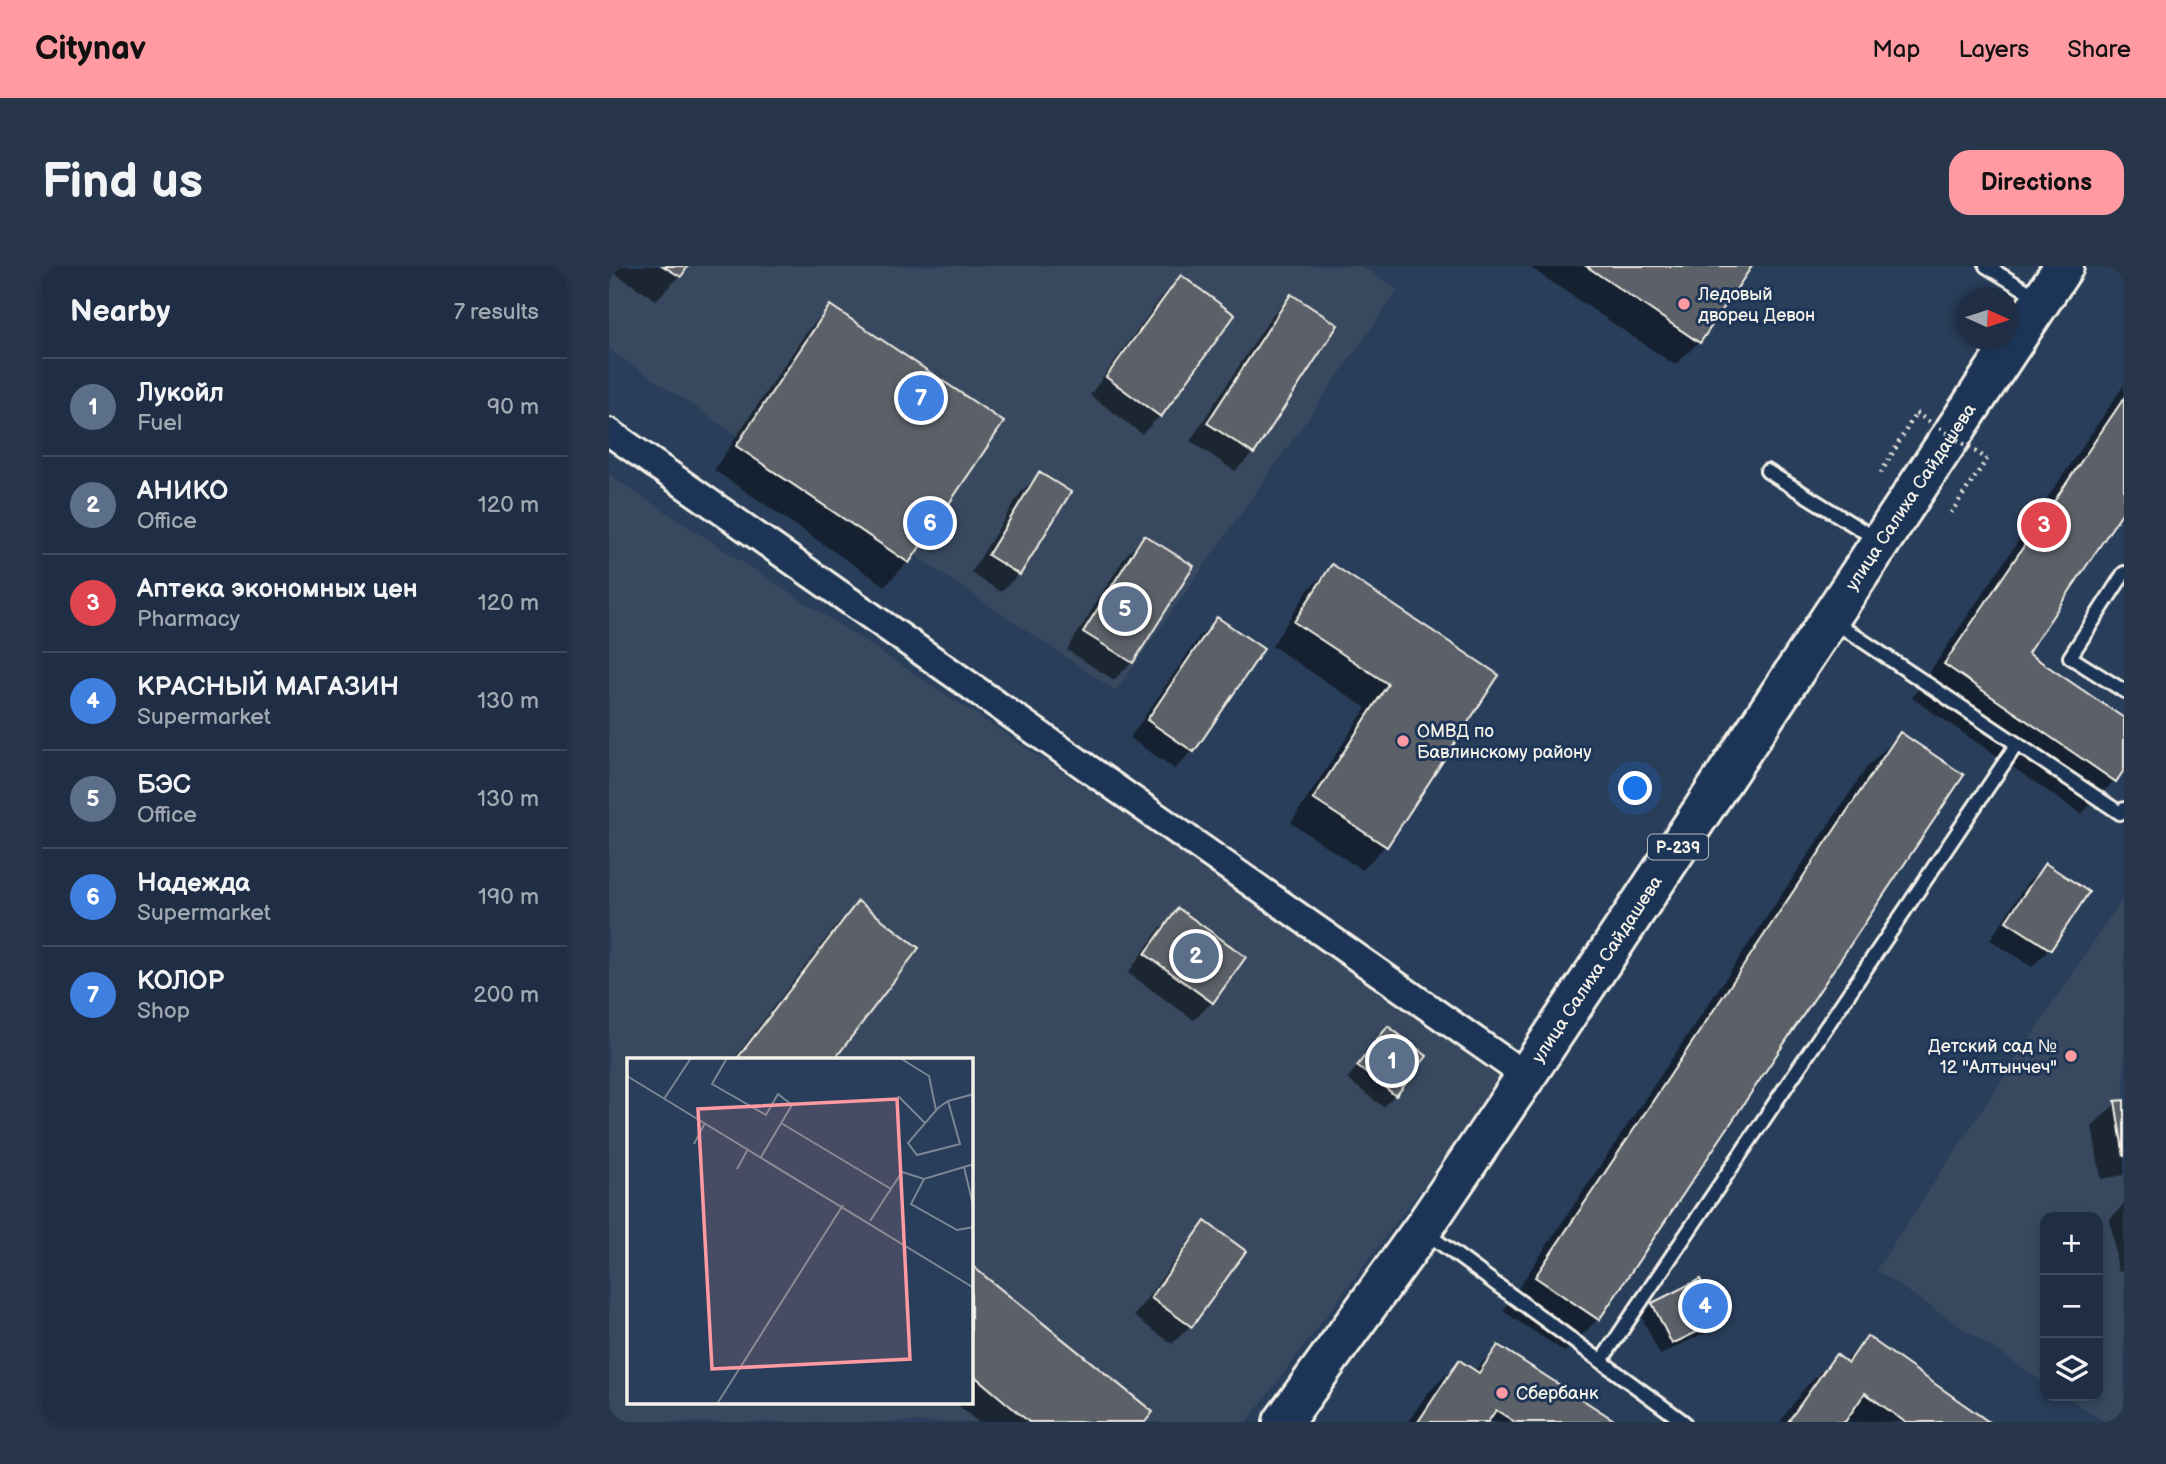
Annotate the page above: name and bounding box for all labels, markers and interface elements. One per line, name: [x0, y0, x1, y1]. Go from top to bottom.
text: Citynav: [35, 29, 146, 69]
text: Map: [1872, 35, 1920, 64]
text: Layers: [1958, 35, 2029, 64]
text: Share: [2067, 35, 2131, 64]
button: Directions: [1949, 150, 2124, 215]
text: Find us: [42, 153, 203, 212]
place label: Ледовый дворец Девон: [1697, 284, 1815, 326]
north arrow: [1956, 287, 2019, 350]
text: Nearby: [70, 294, 170, 330]
marker: Ледовый дворец Девон: [1676, 296, 1692, 312]
text: 7 results: [454, 298, 539, 326]
pin: 7: [898, 372, 944, 424]
text: Лукойл: [137, 378, 224, 409]
text: 1: [88, 393, 98, 421]
text: 90 m: [487, 393, 539, 421]
street label: улица Салиха Сайдашева: [1841, 399, 1981, 595]
text: Fuel: [137, 409, 182, 437]
text: АНИКО: [137, 476, 228, 507]
text: 2: [86, 491, 100, 519]
text: 120 m: [478, 491, 539, 519]
pin: 6: [907, 497, 953, 549]
pin: 3: [2021, 499, 2067, 551]
text: Office: [137, 507, 197, 535]
text: Аптека экономных цен: [137, 574, 418, 605]
pin: 5: [1102, 583, 1148, 635]
text: 3: [86, 589, 100, 617]
text: 120 m: [478, 589, 539, 617]
text: Pharmacy: [137, 605, 240, 633]
text: КРАСНЫЙ МАГАЗИН: [137, 672, 399, 703]
text: 4: [86, 687, 100, 715]
text: 130 m: [477, 687, 539, 715]
text: Supermarket: [137, 703, 271, 731]
place label: ОМВД по Бавлинскому району: [1417, 721, 1592, 763]
marker: ОМВД по Бавлинскому району: [1395, 733, 1411, 749]
text: БЭС: [137, 770, 191, 801]
your location: [1618, 771, 1652, 805]
text: 5: [86, 785, 100, 813]
text: 130 m: [477, 785, 539, 813]
text: Office: [137, 801, 197, 829]
road number: Р-239: [1648, 834, 1708, 860]
text: Надежда: [137, 868, 250, 899]
street label: улица Салиха Сайдашева: [1528, 872, 1667, 1067]
text: 6: [86, 883, 100, 911]
text: 190 m: [478, 883, 539, 911]
text: Supermarket: [137, 899, 271, 927]
pin: 2: [1173, 930, 1219, 982]
text: КОЛОР: [137, 966, 224, 997]
text: 7: [87, 981, 99, 1009]
text: 200 m: [473, 981, 539, 1009]
text: Shop: [137, 997, 190, 1025]
pin: 1: [1369, 1035, 1415, 1087]
place label: Детский сад № 12 "Алтынчеч": [1928, 1036, 2057, 1078]
marker: Детский сад № 12 "Алтынчеч": [2063, 1048, 2079, 1064]
inset map: [627, 1058, 973, 1404]
map controls: [2040, 1212, 2103, 1401]
button: +: [2040, 1212, 2103, 1275]
button: −: [2040, 1275, 2103, 1338]
pin: 4: [1682, 1280, 1728, 1332]
button: layers: [2040, 1338, 2103, 1401]
place label: Сбербанк: [1516, 1383, 1599, 1404]
marker: Сбербанк: [1494, 1385, 1510, 1401]

